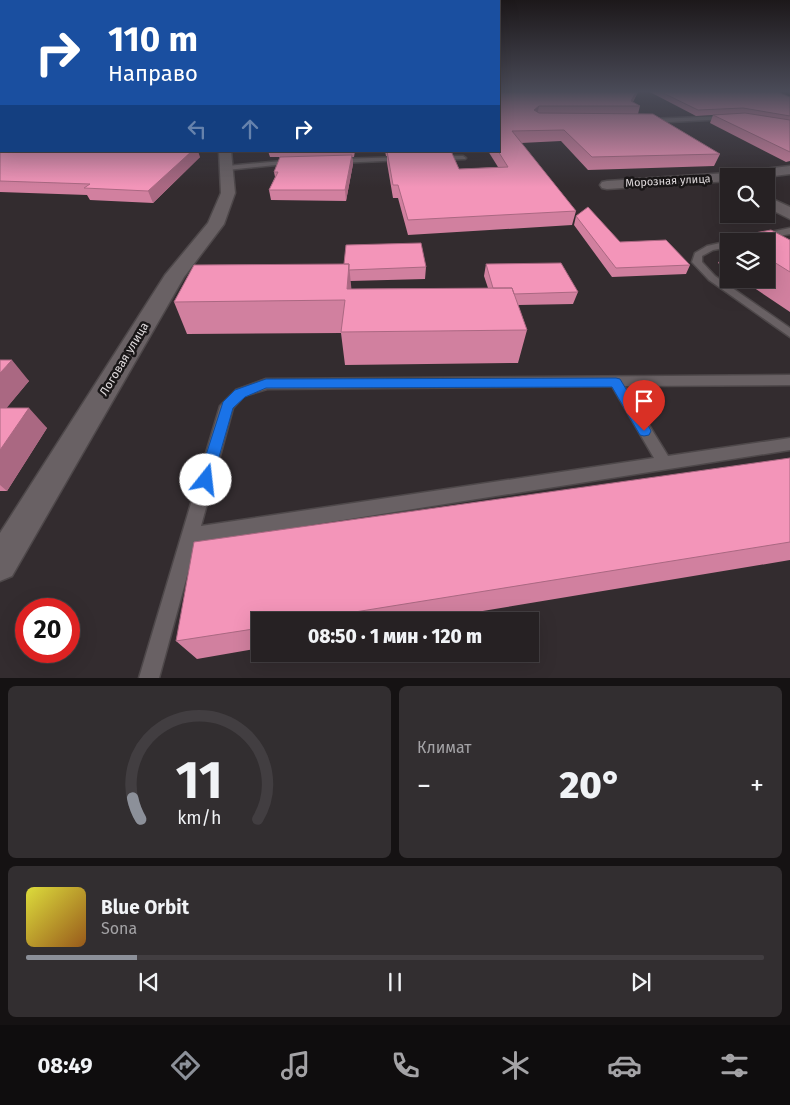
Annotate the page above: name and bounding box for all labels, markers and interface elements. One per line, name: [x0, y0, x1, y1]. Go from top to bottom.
text: 110 m: [108, 18, 198, 60]
icon: right: [25, 20, 90, 85]
text: Направо: [108, 60, 198, 87]
icon: left: [183, 115, 211, 143]
icon: ahead: [236, 115, 264, 143]
icon: right: [289, 115, 317, 143]
map controls: [720, 168, 775, 288]
button: search: [720, 168, 775, 223]
street label: Морозная улица: [625, 172, 711, 190]
button: layers: [720, 233, 775, 288]
street label: Логовая улица: [97, 320, 151, 398]
pin: [623, 380, 665, 431]
icon: arrive: [630, 387, 658, 415]
position arrow: [179, 453, 231, 505]
speed limit sign: 20: [15, 598, 80, 663]
text: 08:50 · 1 мин · 120 m: [308, 625, 482, 648]
text: Климат: [417, 738, 472, 757]
text: 11: [176, 749, 223, 812]
text: 20°: [559, 762, 622, 808]
text: −: [417, 769, 431, 802]
text: +: [750, 769, 764, 802]
text: km/h: [177, 807, 222, 829]
text: Blue Orbit: [101, 896, 189, 919]
text: Sona: [101, 919, 137, 938]
icon: previous: [135, 968, 163, 996]
icon: pause: [381, 968, 409, 996]
icon: next: [627, 968, 655, 996]
icon: directions: [168, 1048, 203, 1083]
icon: music: [278, 1048, 313, 1083]
icon: phone: [388, 1048, 423, 1083]
icon: climate: [498, 1048, 533, 1083]
icon: car: [607, 1048, 642, 1083]
icon: filters: [717, 1048, 752, 1083]
text: 08:49: [37, 1052, 93, 1079]

